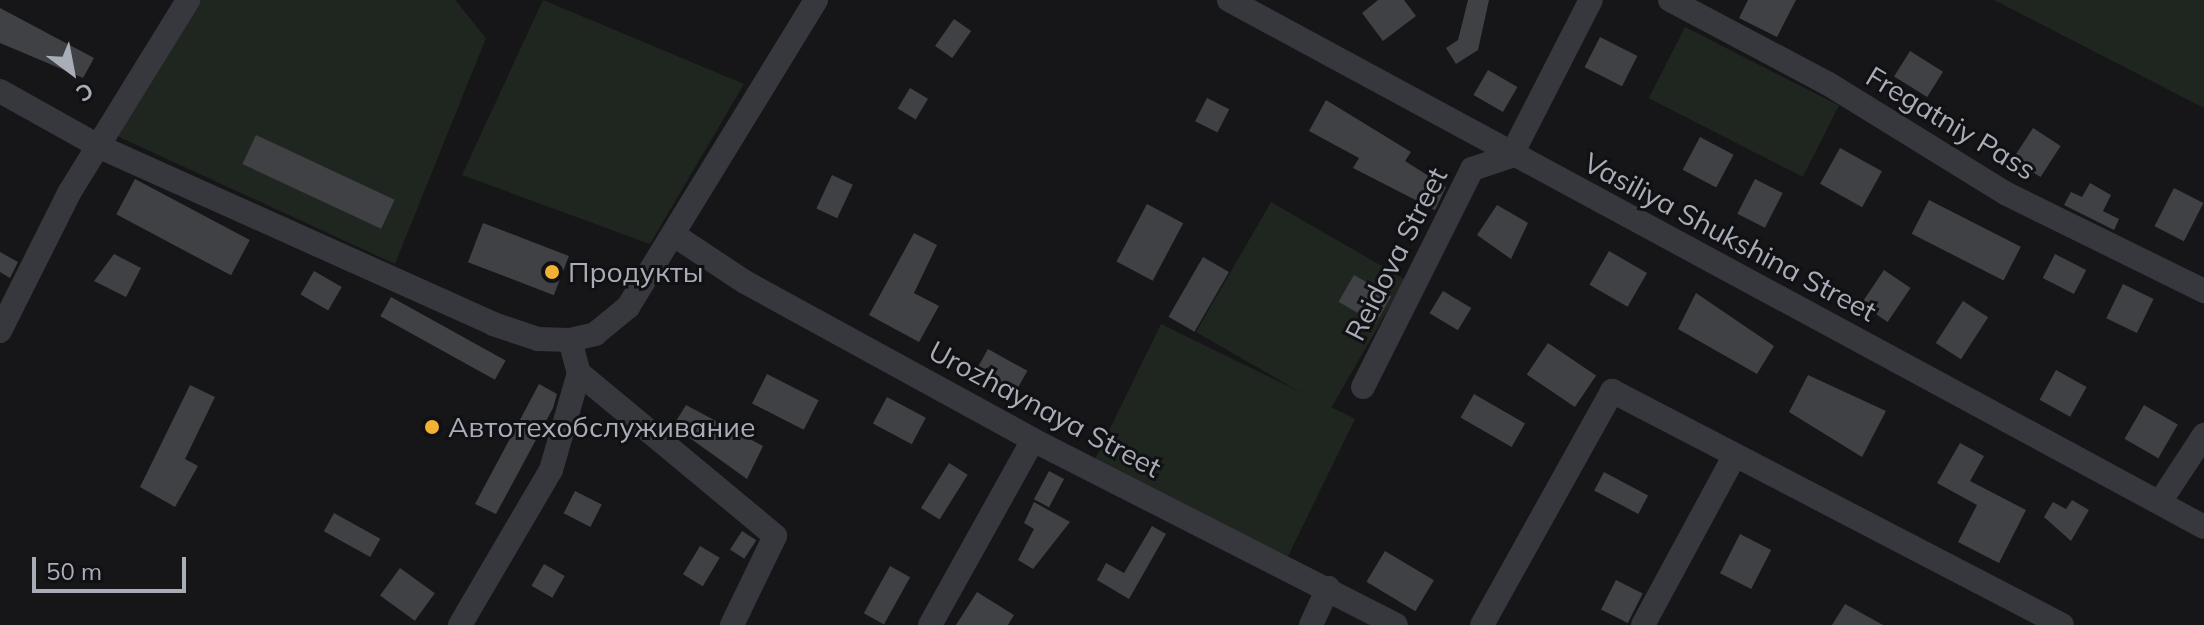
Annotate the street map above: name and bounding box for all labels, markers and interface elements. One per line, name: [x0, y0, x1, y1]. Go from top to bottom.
north arrow: [32, 32, 112, 112]
street label: Fregatniy Pass: [1860, 59, 2042, 187]
text: С: [71, 76, 99, 108]
street label: Vasiliya Shukshina Street: [1578, 146, 1882, 328]
street label: Reidova Street: [1338, 162, 1454, 346]
place label: Продукты: [568, 255, 704, 289]
marker: Продукты: [543, 263, 561, 281]
street label: Urozhaynaya Street: [923, 334, 1167, 484]
place label: Автотехобслуживание: [448, 410, 756, 444]
marker: Автотехобслуживание: [423, 418, 441, 436]
scale bar: [36, 541, 190, 591]
text: 50 m: [46, 556, 102, 586]

